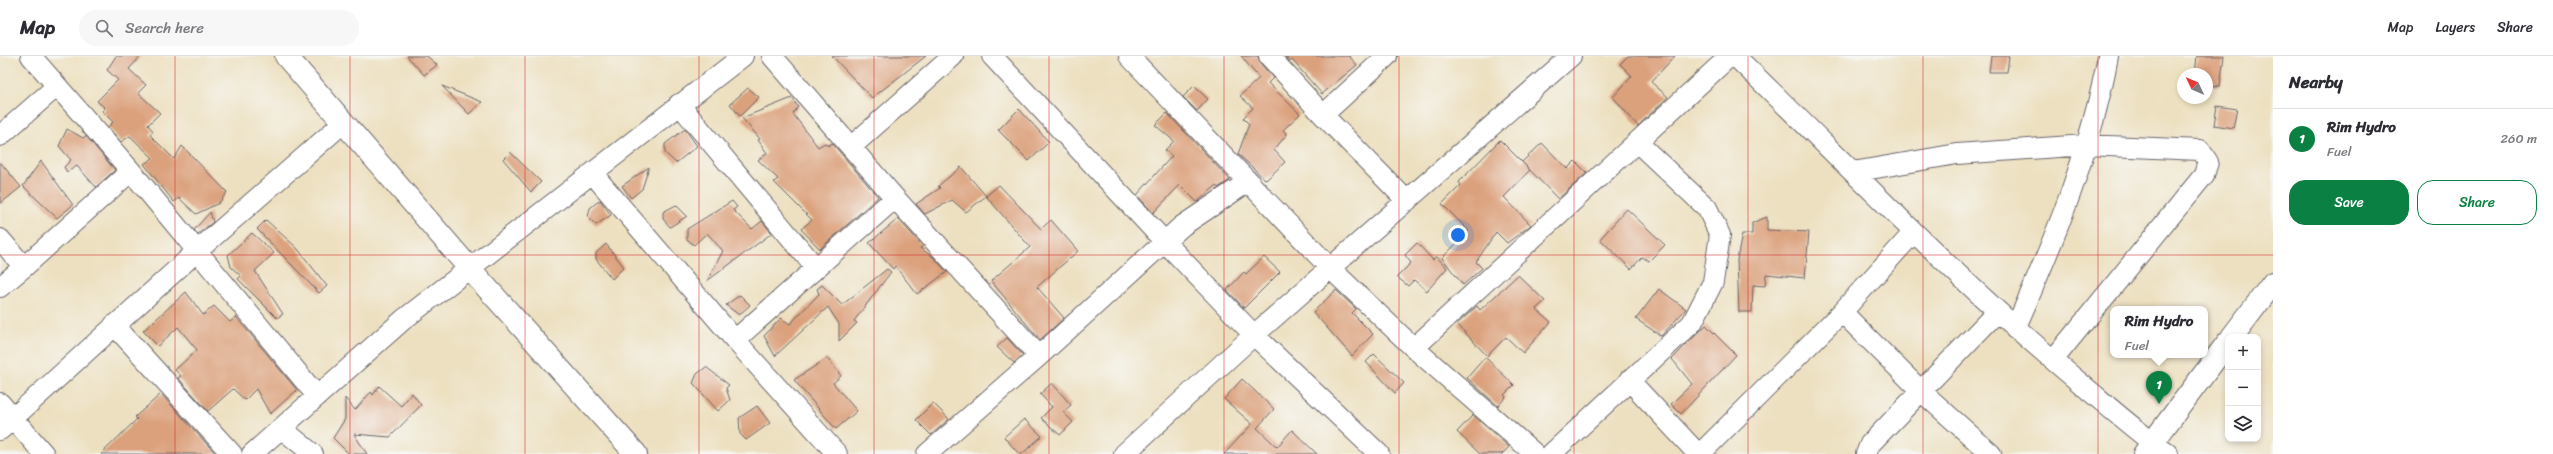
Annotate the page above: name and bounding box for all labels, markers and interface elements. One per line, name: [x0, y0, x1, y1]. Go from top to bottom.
search box: [79, 10, 359, 46]
text: Map: [20, 11, 55, 44]
text: Search here: [125, 15, 204, 41]
text: Map: [2388, 15, 2413, 40]
text: Layers: [2435, 15, 2475, 40]
text: Share: [2497, 15, 2533, 40]
icon: search: [93, 17, 115, 39]
text: Nearby: [2289, 67, 2343, 97]
north arrow: [2177, 68, 2213, 104]
text: Rim Hydro: [2327, 114, 2396, 140]
text: 1: [2299, 127, 2305, 150]
text: 260 m: [2501, 127, 2537, 150]
text: Fuel: [2327, 140, 2351, 163]
button: Save: [2289, 180, 2409, 225]
button: Share: [2417, 180, 2537, 225]
your location: [1448, 225, 1468, 245]
popup: [2110, 306, 2208, 358]
text: Rim Hydro: [2125, 308, 2193, 334]
text: Fuel: [2125, 334, 2149, 357]
map controls: [2225, 334, 2261, 442]
button: +: [2225, 334, 2261, 370]
button: −: [2225, 370, 2261, 406]
pin: 1: [2146, 371, 2172, 404]
button: layers: [2225, 406, 2261, 442]

